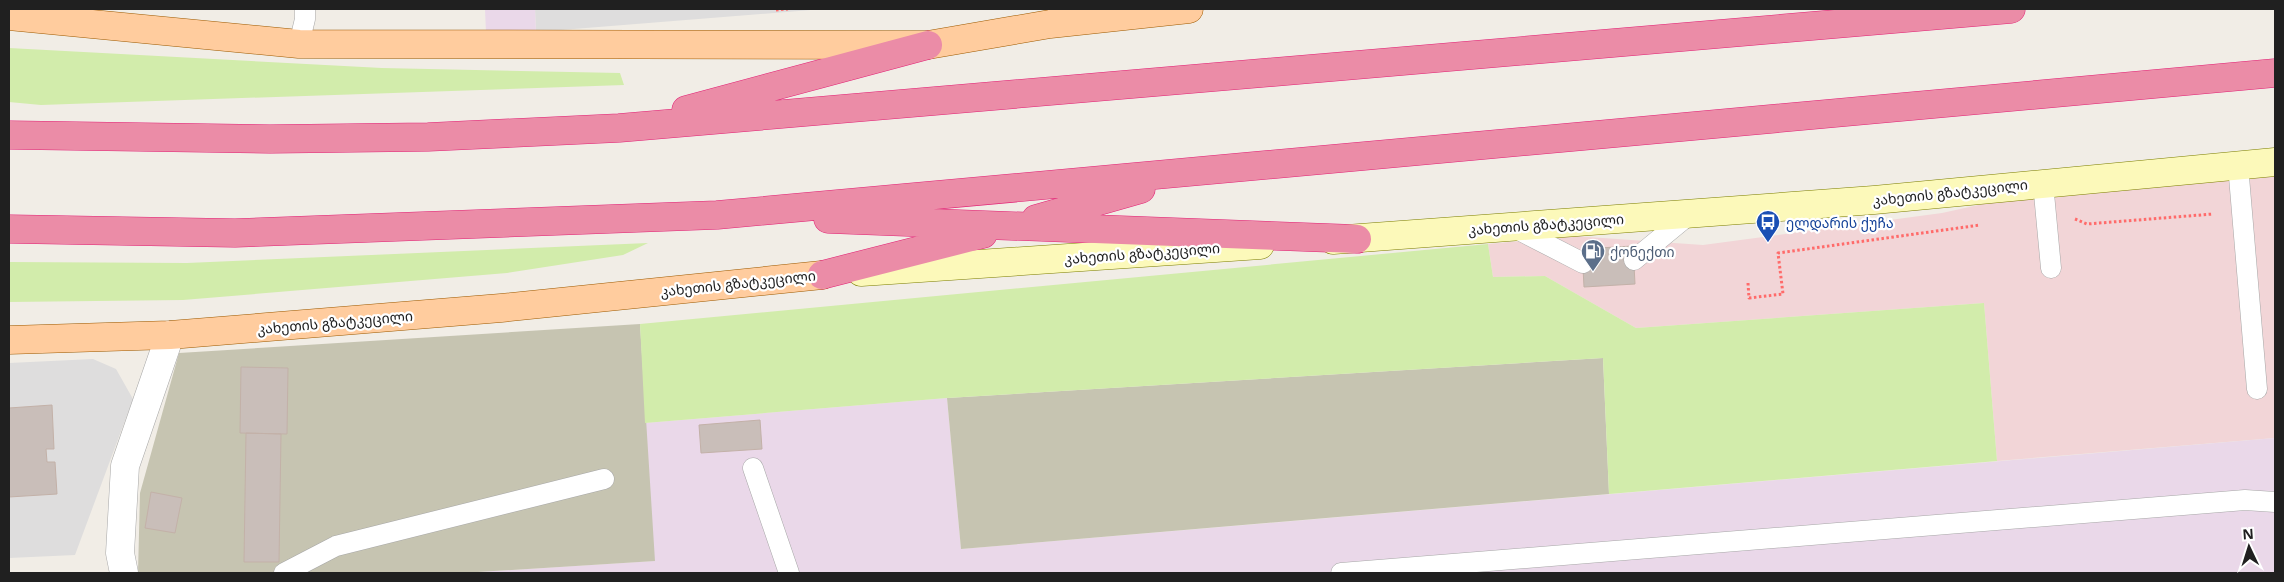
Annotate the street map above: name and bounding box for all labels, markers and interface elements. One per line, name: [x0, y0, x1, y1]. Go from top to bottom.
street label: კახეთის გზატკეცილი: [1871, 174, 2029, 210]
street label: კახეთის გზატკეცილი: [1467, 209, 1625, 239]
bus stop icon: ელდარის ქუჩა: [1755, 209, 1781, 243]
place label: ელდარის ქუჩა: [1786, 213, 1894, 232]
street label: კახეთის გზატკეცილი: [1063, 238, 1221, 268]
fuel station icon: ქონექთი: [1580, 238, 1606, 272]
place label: ქონექთი: [1610, 242, 1675, 261]
street label: კახეთის გზატკეცილი: [659, 265, 817, 301]
street label: კახეთის გზატკეცილი: [256, 306, 414, 338]
north arrow: [2224, 522, 2274, 572]
text: N: [2242, 524, 2254, 543]

